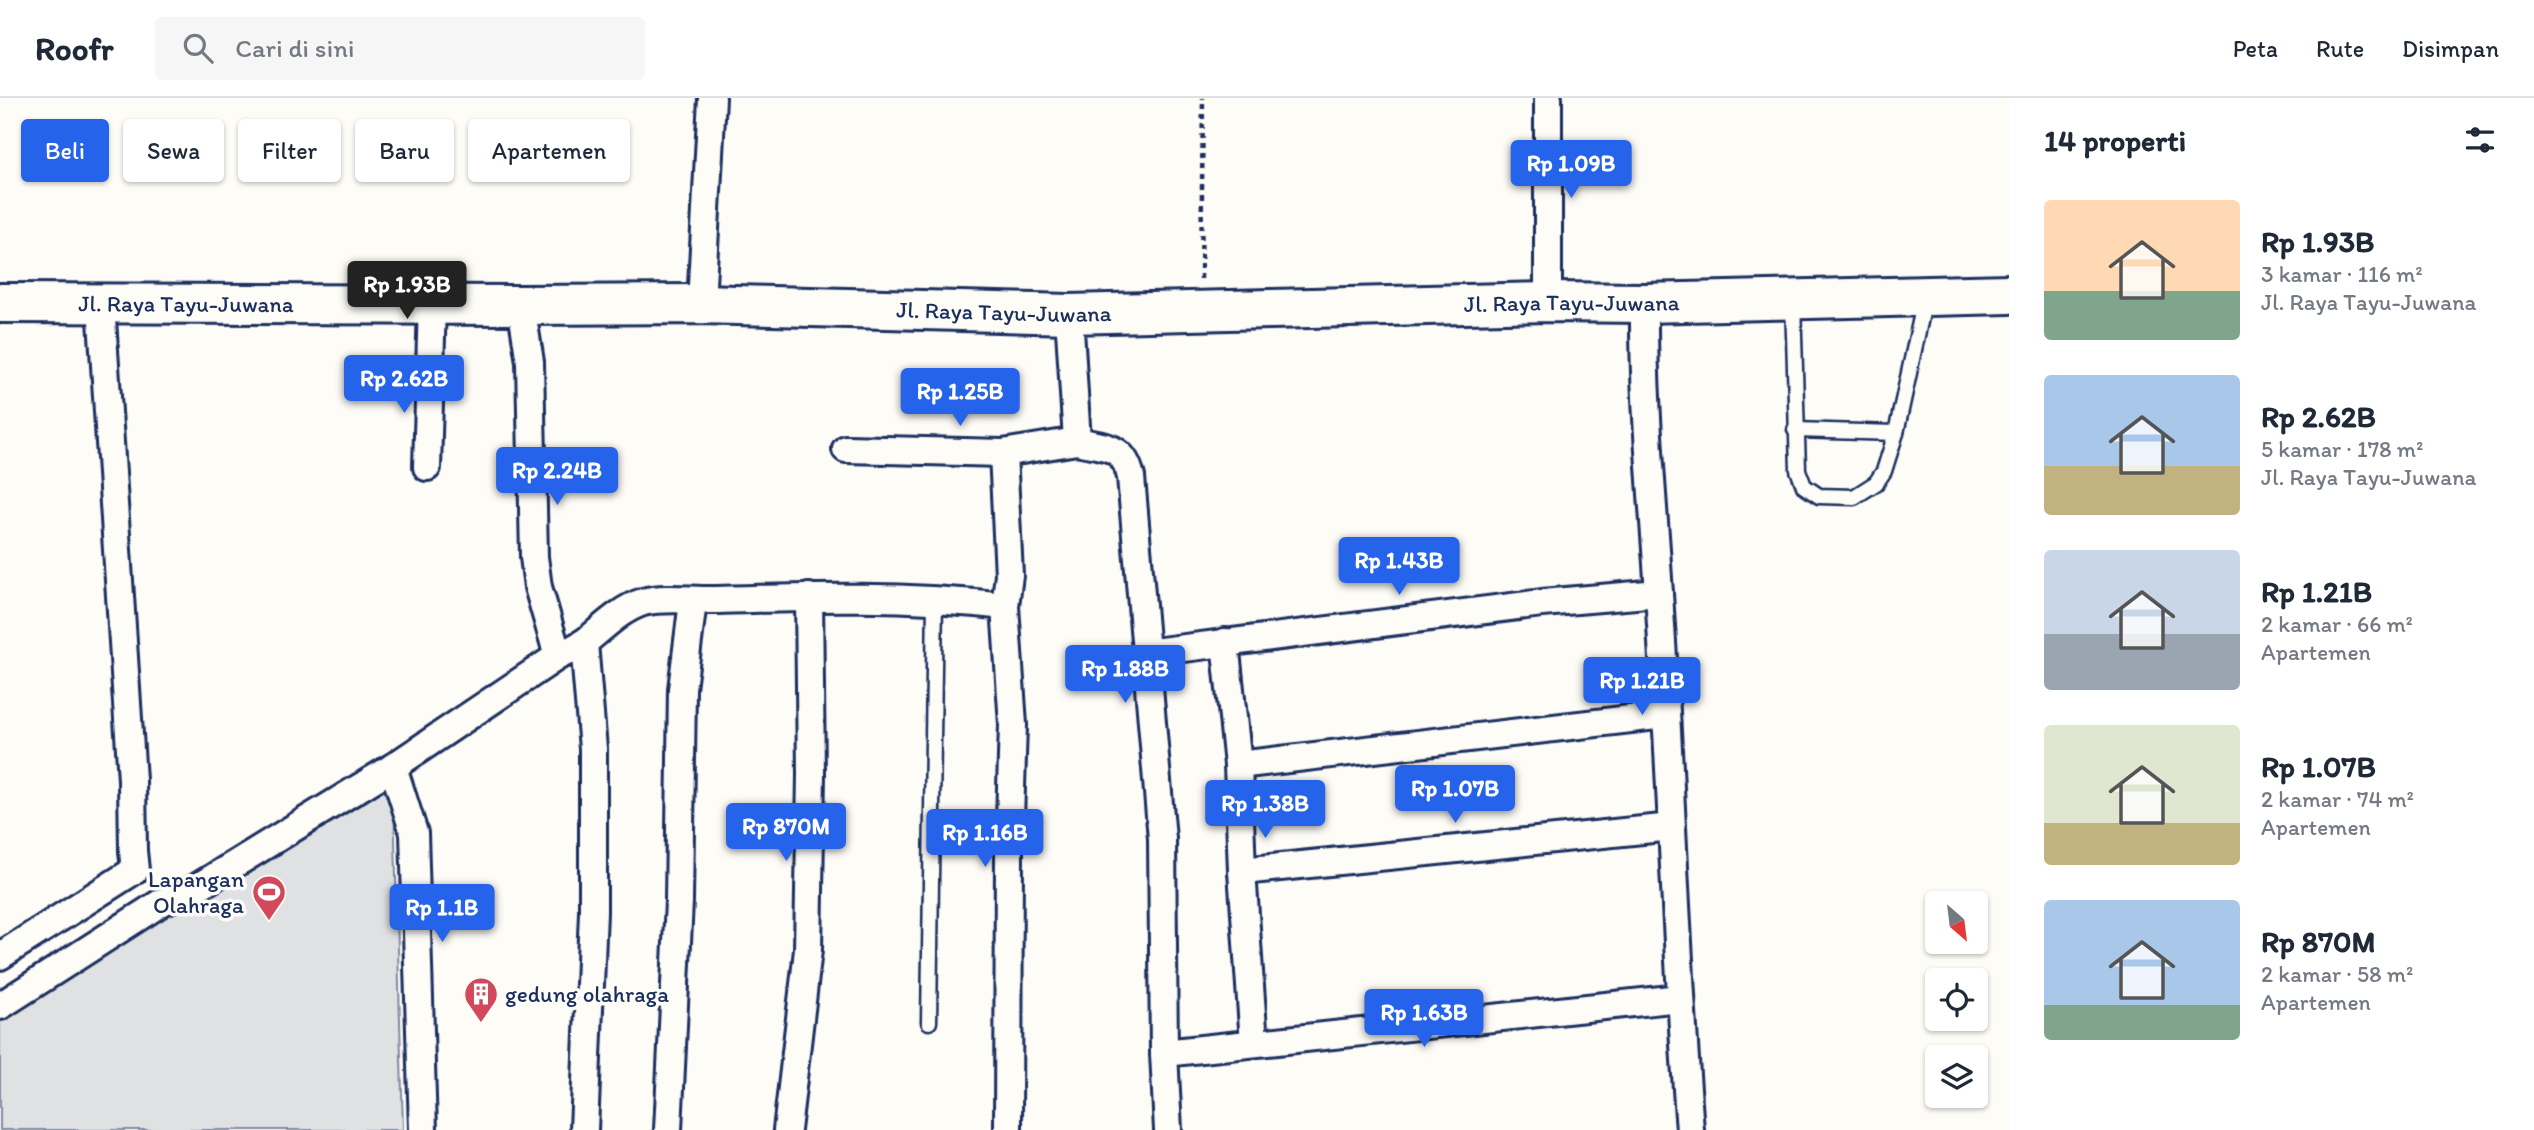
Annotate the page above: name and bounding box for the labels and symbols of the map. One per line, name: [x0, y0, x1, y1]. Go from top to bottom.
pin: Rp 1.09B: [1499, 140, 1643, 200]
pin: Rp 1.93B: [335, 262, 479, 321]
street label: Jl. Raya Tayu-Juwana: [1464, 288, 1680, 318]
street label: Jl. Raya Tayu-Juwana: [78, 289, 294, 318]
street label: Jl. Raya Tayu-Juwana: [896, 295, 1112, 328]
pin: Rp 2.62B: [332, 356, 476, 415]
pin: Rp 1.25B: [888, 368, 1032, 428]
pin: Rp 2.24B: [485, 448, 629, 507]
pin: Rp 1.43B: [1327, 538, 1471, 597]
pin: Rp 1.88B: [1053, 646, 1197, 705]
pin: Rp 1.21B: [1570, 658, 1714, 717]
pin: Rp 1.07B: [1383, 766, 1527, 825]
pin: Rp 1.38B: [1193, 780, 1337, 840]
pin: Rp 870M: [721, 804, 851, 863]
pin: Rp 1.16B: [913, 810, 1057, 869]
place label: Lapangan Olahraga: [148, 865, 244, 919]
sports icon: Lapangan Olahraga: [250, 873, 288, 922]
pin: Rp 1.1B: [377, 884, 507, 944]
north arrow: [1925, 891, 1988, 954]
building icon: gedung olahraga: [462, 975, 500, 1024]
place label: gedung olahraga: [505, 980, 669, 1008]
pin: Rp 1.63B: [1352, 990, 1496, 1049]

